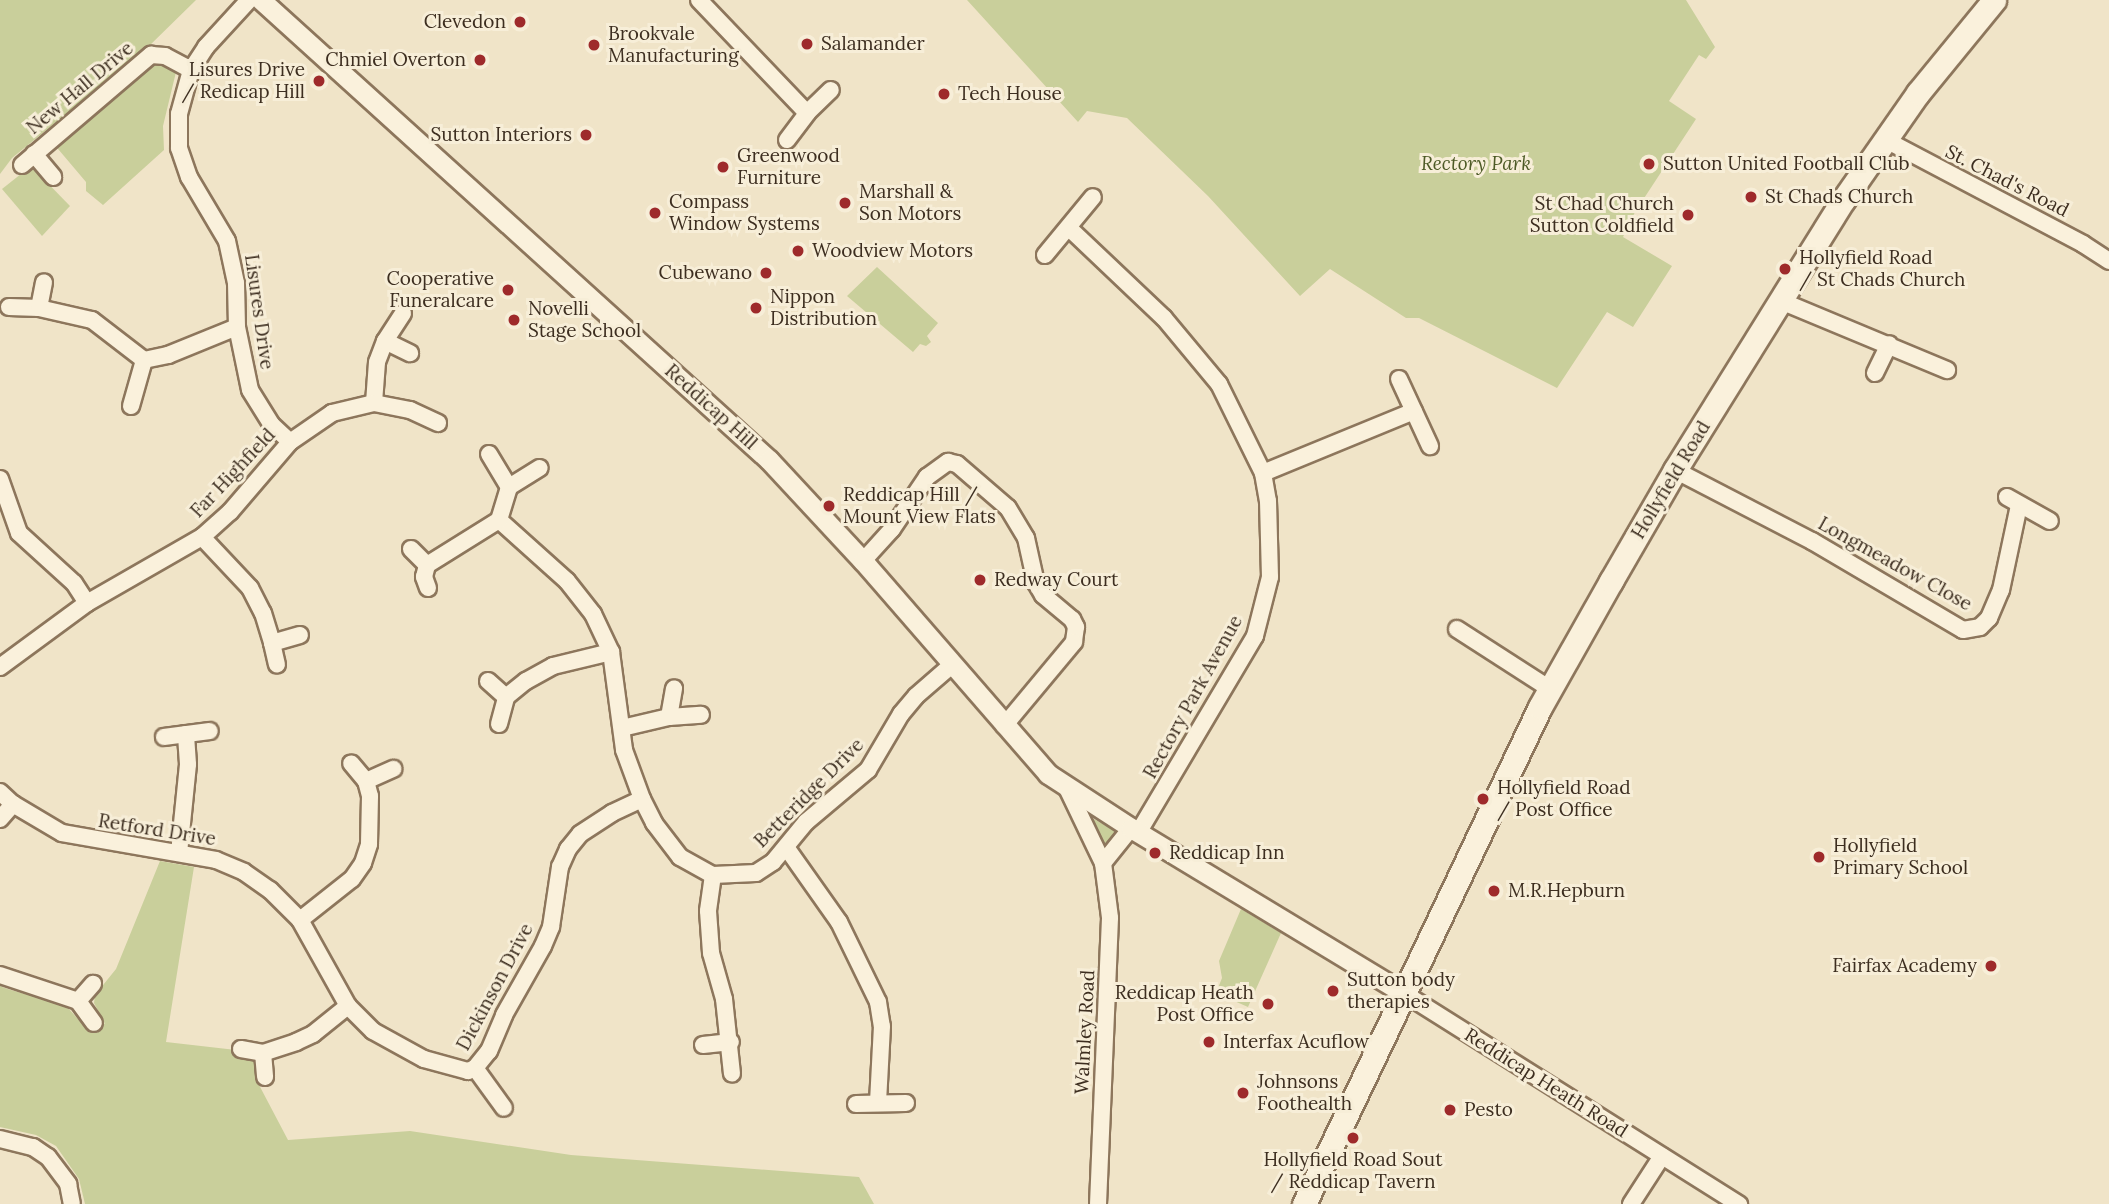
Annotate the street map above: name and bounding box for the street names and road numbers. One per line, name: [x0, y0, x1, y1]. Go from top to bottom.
street label: New Hall Drive: [22, 37, 138, 139]
street label: St. Chad's Road: [1942, 140, 2072, 222]
street label: Lisures Drive: [240, 253, 278, 371]
street label: Reddicap Hill: [660, 360, 762, 454]
street label: Hollyfield Road: [1627, 417, 1715, 543]
street label: Far Highfield: [186, 424, 280, 522]
street label: Longmeadow Close: [1814, 512, 1976, 616]
street label: Rectory Park Avenue: [1139, 611, 1247, 783]
street label: Betteridge Drive: [750, 734, 868, 852]
street label: Retford Drive: [97, 809, 217, 851]
street label: Dickinson Drive: [452, 920, 538, 1054]
street label: Walmley Road: [1070, 969, 1100, 1095]
street label: Reddicap Heath Road: [1460, 1023, 1632, 1143]

